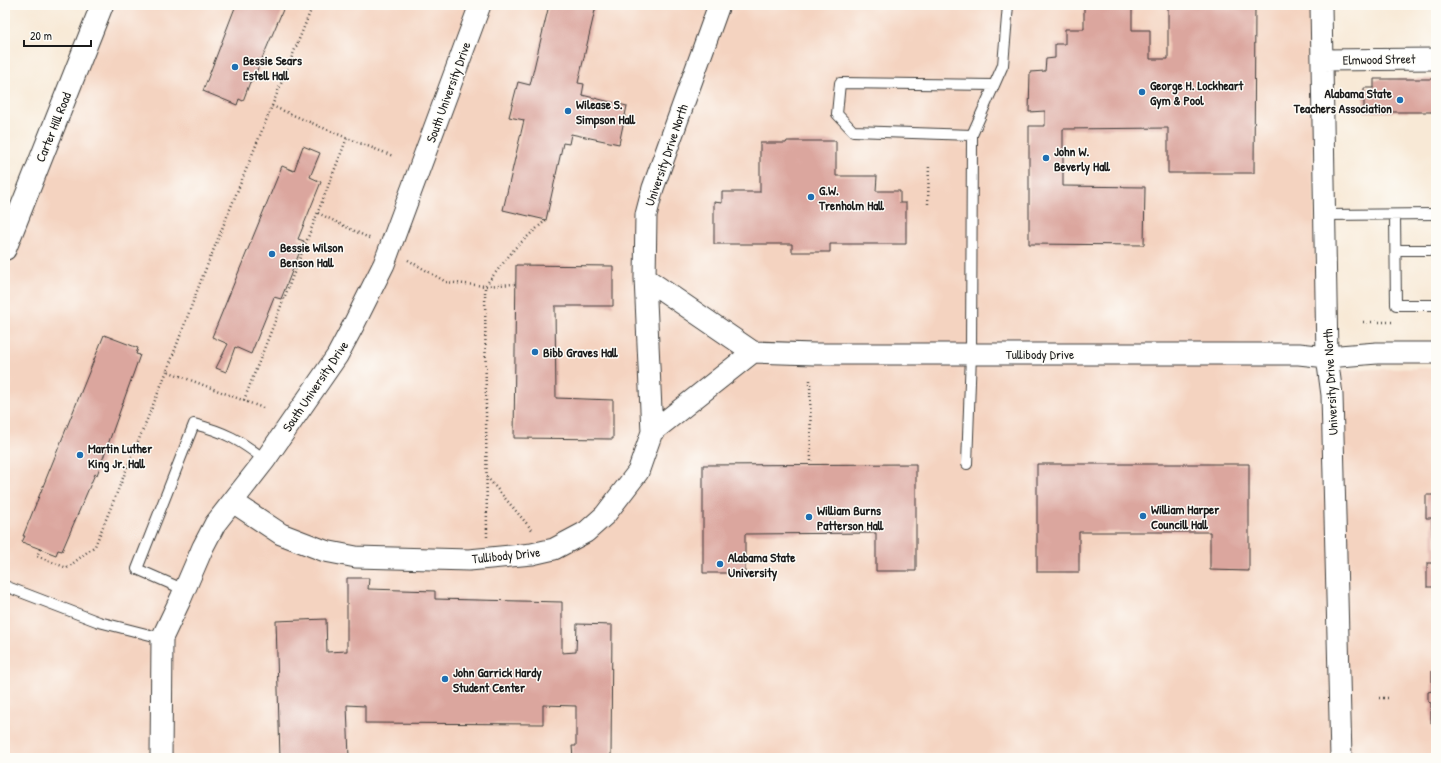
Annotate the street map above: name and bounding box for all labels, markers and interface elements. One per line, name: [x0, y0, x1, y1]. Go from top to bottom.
scale bar: [24, 22, 91, 48]
text: 20 m: [30, 27, 52, 44]
street label: South University Drive: [421, 39, 475, 145]
street label: Elmwood Street: [1342, 49, 1416, 69]
place label: Bessie Sears Estell Hall: [243, 51, 302, 84]
marker: Bessie Sears Estell Hall: [230, 62, 240, 72]
place label: George H. Lockheart Gym & Pool: [1150, 76, 1244, 110]
place label: Alabama State Teachers Association: [1293, 84, 1393, 117]
marker: George H. Lockheart Gym & Pool: [1137, 87, 1147, 97]
street label: Carter Hill Road: [31, 89, 75, 165]
place label: Wilease S. Simpson Hall: [576, 95, 636, 129]
marker: Alabama State Teachers Association: [1395, 95, 1405, 105]
street label: University Drive North: [640, 101, 692, 208]
marker: Wilease S. Simpson Hall: [563, 106, 573, 116]
place label: John W. Beverly Hall: [1054, 142, 1110, 176]
marker: John W. Beverly Hall: [1041, 153, 1051, 163]
place label: G.W. Trenholm Hall: [818, 181, 884, 214]
marker: G.W. Trenholm Hall: [806, 192, 816, 202]
place label: Bessie Wilson Benson Hall: [280, 238, 343, 271]
marker: Bessie Wilson Benson Hall: [267, 249, 277, 259]
street label: University Drive North: [1318, 328, 1342, 436]
street label: South University Drive: [278, 337, 352, 435]
place label: Bibb Graves Hall: [543, 343, 618, 361]
street label: Tullibody Drive: [1006, 345, 1074, 363]
marker: Bibb Graves Hall: [530, 347, 540, 357]
place label: Martin Luther King Jr. Hall: [88, 439, 153, 473]
marker: Martin Luther King Jr. Hall: [75, 450, 85, 460]
place label: William Harper Councill Hall: [1151, 500, 1220, 533]
place label: William Burns Patterson Hall: [817, 501, 884, 534]
marker: William Harper Councill Hall: [1138, 511, 1148, 521]
marker: William Burns Patterson Hall: [804, 512, 814, 522]
street label: Tullibody Drive: [471, 542, 541, 568]
place label: Alabama State University: [728, 548, 796, 582]
marker: Alabama State University: [715, 559, 725, 569]
place label: John Garrick Hardy Student Center: [453, 663, 542, 696]
marker: John Garrick Hardy Student Center: [440, 674, 450, 684]

